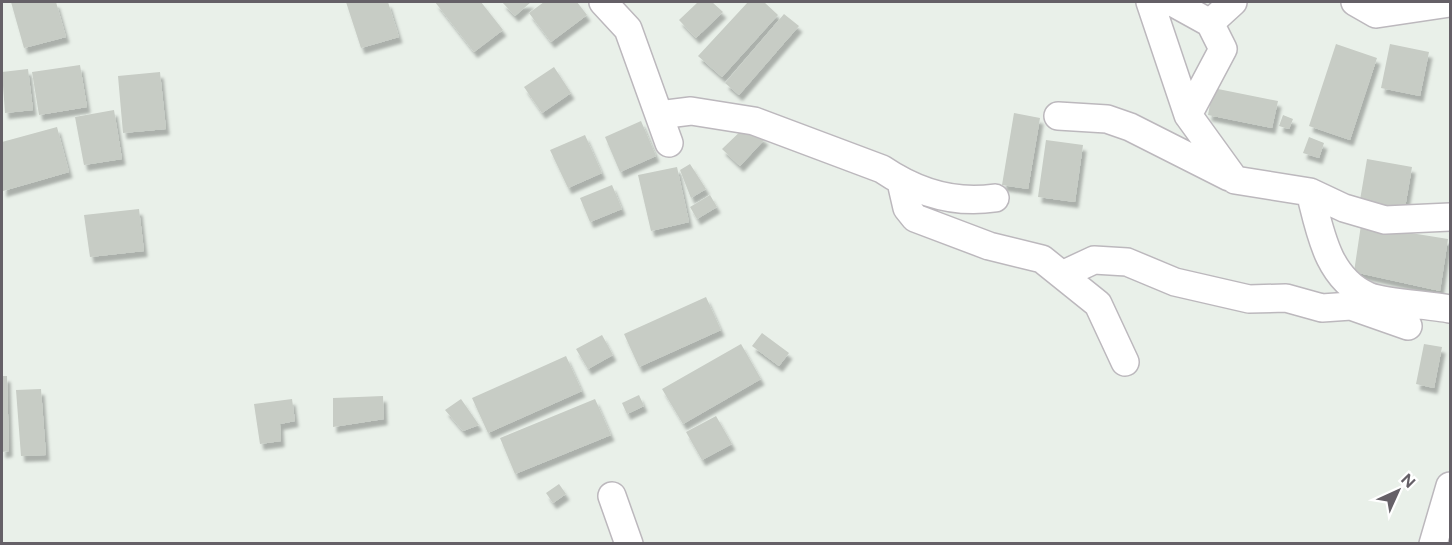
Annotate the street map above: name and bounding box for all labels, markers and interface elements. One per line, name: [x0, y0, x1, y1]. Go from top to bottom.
north arrow: [1368, 461, 1428, 521]
text: N: [1397, 470, 1419, 492]

